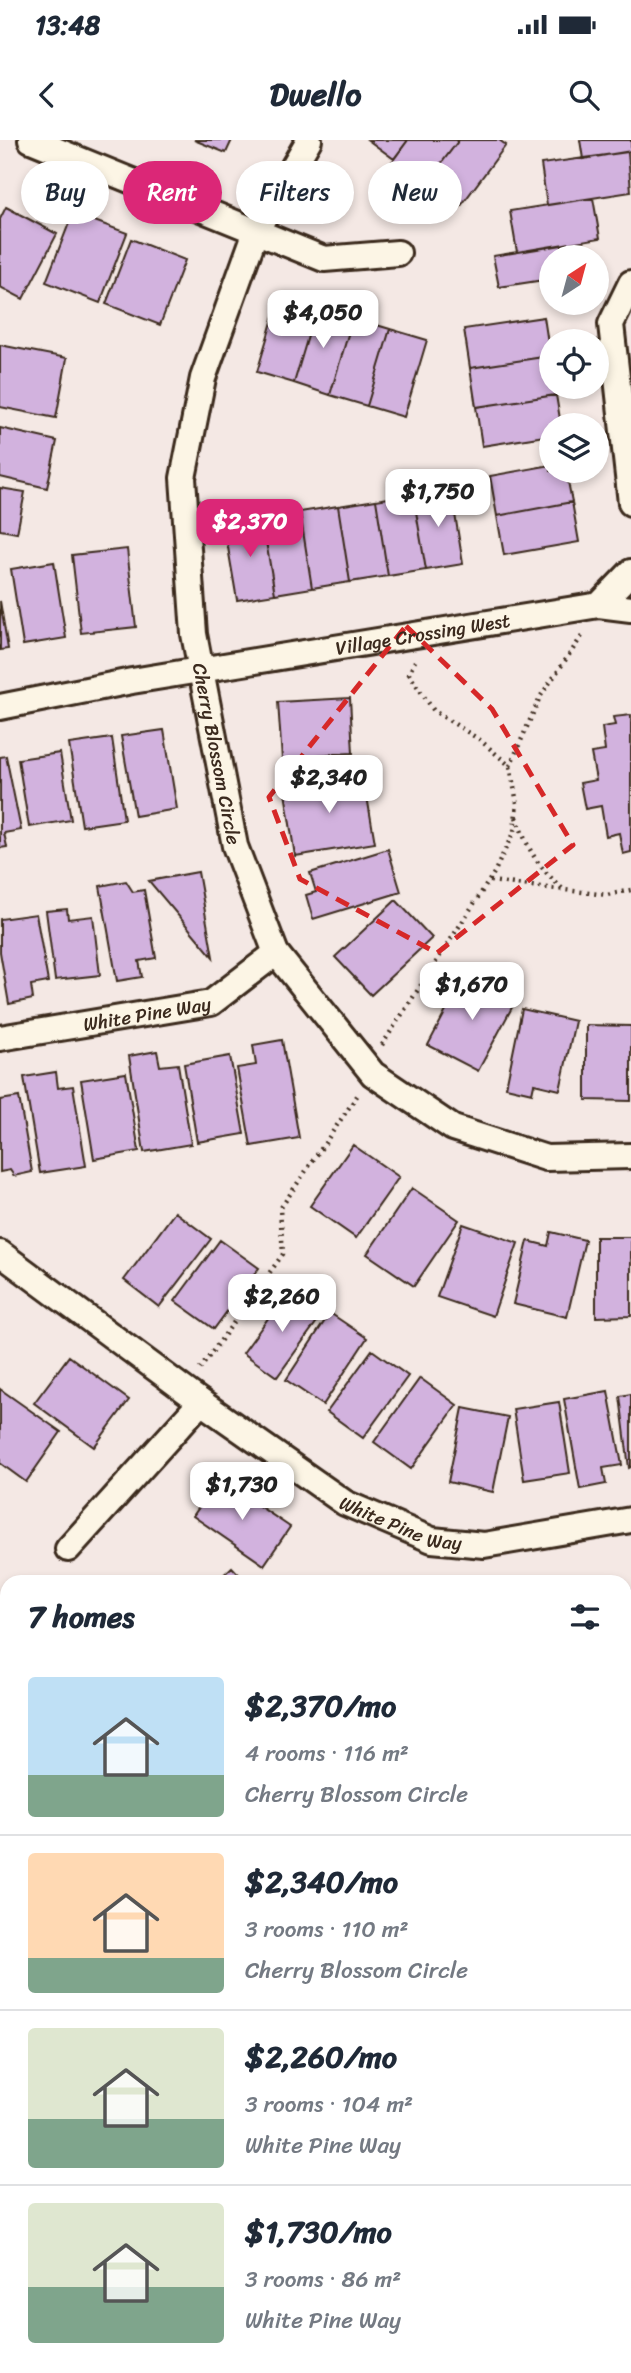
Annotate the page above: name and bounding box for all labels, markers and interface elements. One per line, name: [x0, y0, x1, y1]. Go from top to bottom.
text: 13:48: [35, 2, 100, 48]
text: Dwello: [269, 66, 362, 123]
icon: back: [28, 76, 66, 114]
icon: search: [565, 76, 603, 114]
chip: Buy: [21, 161, 109, 224]
chip: Rent: [123, 161, 222, 224]
chip: Filters: [236, 161, 354, 224]
chip: New: [368, 161, 462, 224]
north arrow: [539, 245, 609, 315]
map controls: [539, 245, 609, 483]
pin: $4,050: [266, 290, 380, 350]
text: $4,050: [283, 292, 363, 333]
button: locate: [539, 329, 609, 399]
button: layers: [539, 413, 609, 483]
pin: $1,750: [381, 470, 495, 529]
text: $1,750: [401, 471, 475, 512]
pin: $2,370: [193, 500, 307, 559]
text: $2,370: [212, 501, 288, 542]
street label: Village Crossing West: [333, 604, 512, 665]
street label: Cherry Blossom Circle: [183, 660, 250, 848]
pin: $2,340: [272, 756, 386, 815]
text: $2,340: [291, 757, 367, 798]
pin: $1,670: [415, 962, 529, 1022]
text: $1,670: [436, 964, 508, 1005]
street label: White Pine Way: [81, 987, 214, 1041]
pin: $2,260: [225, 1274, 339, 1334]
text: $2,260: [244, 1276, 320, 1317]
pin: $1,730: [185, 1462, 299, 1522]
text: $1,730: [206, 1464, 278, 1505]
street label: White Pine Way: [334, 1486, 463, 1560]
text: 7 homes: [28, 1590, 135, 1644]
icon: filters: [566, 1598, 604, 1636]
text: $2,370/mo: [245, 1679, 396, 1733]
icon: home: [84, 1705, 168, 1789]
text: 4 rooms · 116 m²: [245, 1733, 409, 1774]
text: Cherry Blossom Circle: [245, 1774, 468, 1815]
text: $2,340/mo: [245, 1855, 398, 1909]
icon: home: [84, 1881, 168, 1965]
text: 3 rooms · 110 m²: [245, 1909, 409, 1950]
text: Cherry Blossom Circle: [245, 1950, 468, 1991]
text: $2,260/mo: [245, 2030, 397, 2084]
icon: home: [84, 2056, 168, 2140]
text: 3 rooms · 104 m²: [245, 2084, 413, 2125]
text: White Pine Way: [245, 2125, 401, 2166]
text: $1,730/mo: [245, 2205, 392, 2259]
icon: home: [84, 2231, 168, 2315]
text: 3 rooms · 86 m²: [245, 2259, 401, 2300]
text: White Pine Way: [245, 2300, 401, 2341]

